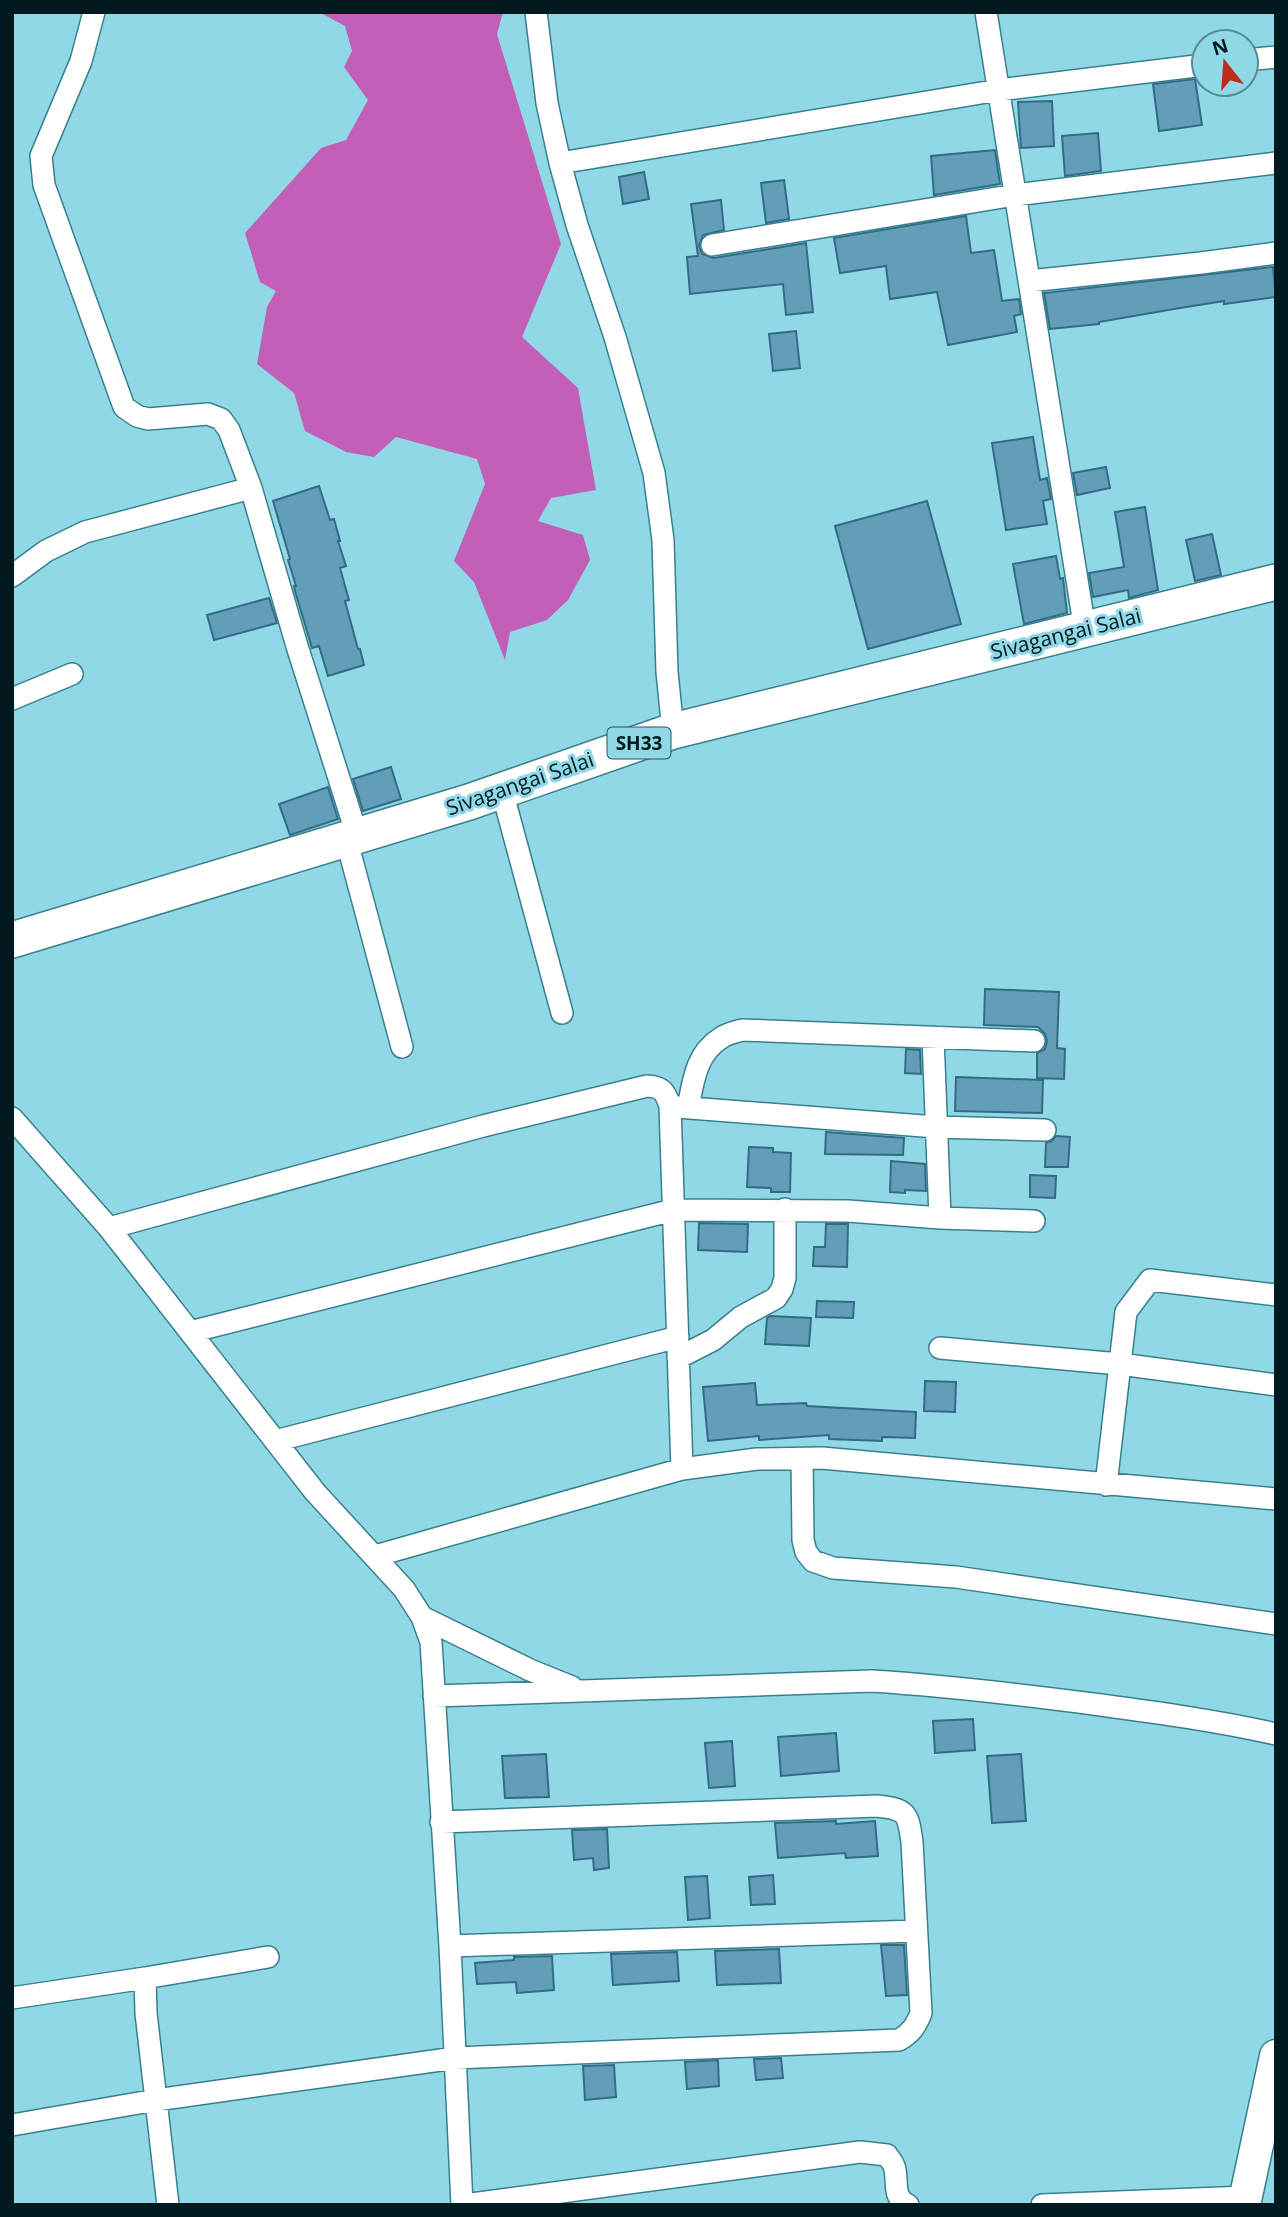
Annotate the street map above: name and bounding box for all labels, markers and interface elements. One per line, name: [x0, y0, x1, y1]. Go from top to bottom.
north arrow: [1190, 28, 1260, 98]
text: N: [1209, 32, 1231, 61]
street label: Sivagangai Salai: [988, 601, 1144, 665]
road number: SH33: [608, 728, 670, 758]
street label: Sivagangai Salai: [442, 745, 597, 821]

